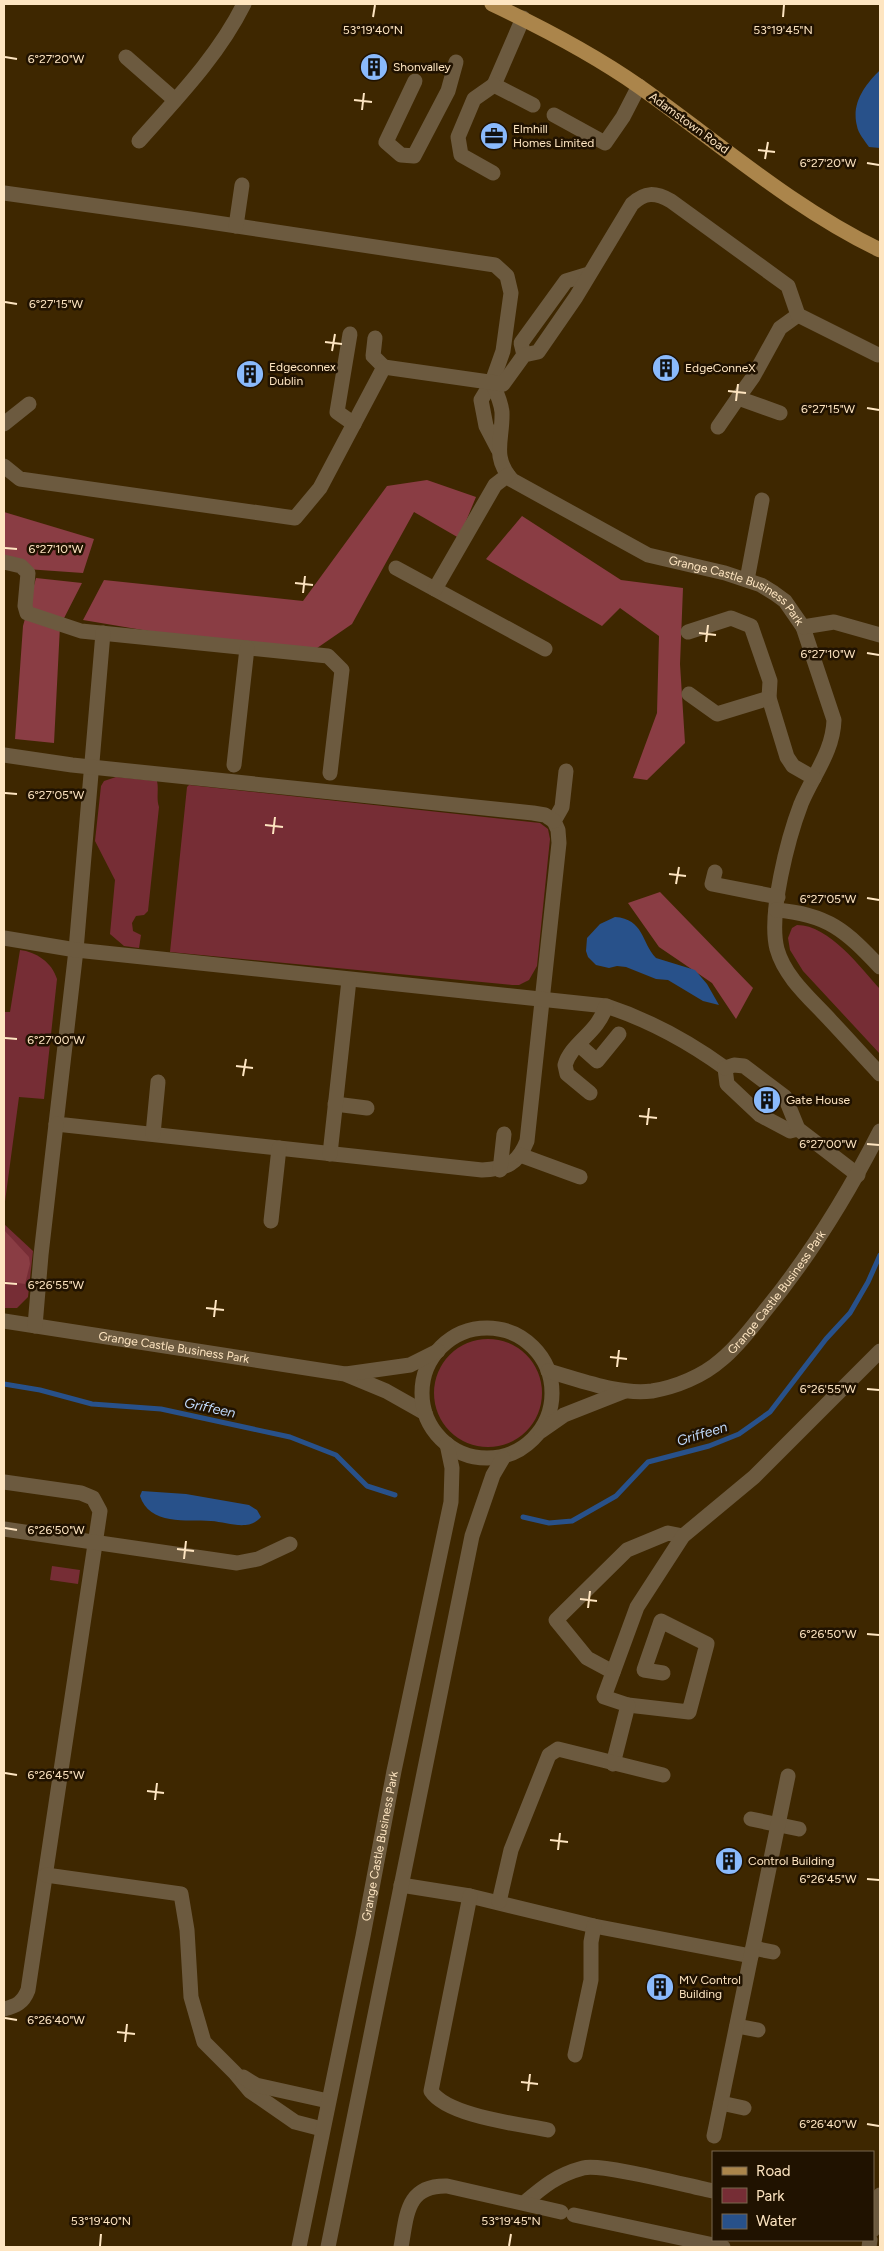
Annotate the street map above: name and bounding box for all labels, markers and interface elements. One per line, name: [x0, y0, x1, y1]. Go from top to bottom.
text: 53°19'40"N: [343, 23, 403, 37]
text: 53°19'45"N: [753, 23, 813, 37]
text: 6°27'20"W: [28, 52, 85, 66]
building icon: Shonvalley: [359, 52, 389, 82]
place label: Shonvalley: [393, 60, 452, 74]
street label: Adamstown Road: [646, 89, 732, 157]
office icon: Elmhill Homes Limited: [479, 121, 509, 151]
place label: Elmhill Homes Limited: [513, 122, 594, 150]
text: 6°27'20"W: [800, 156, 857, 170]
text: 6°27'15"W: [29, 297, 83, 311]
building icon: EdgeConneX: [651, 353, 681, 383]
building icon: Edgeconnex Dublin: [235, 359, 265, 389]
place label: Edgeconnex Dublin: [269, 360, 336, 388]
place label: EdgeConneX: [685, 361, 756, 375]
text: 6°27'15"W: [801, 402, 855, 416]
text: 6°27'10"W: [29, 542, 84, 556]
street label: Grange Castle Business Park: [667, 553, 807, 628]
text: 6°27'10"W: [801, 647, 856, 661]
text: 6°27'05"W: [28, 788, 85, 802]
text: 6°27'05"W: [800, 892, 857, 906]
text: 6°27'00"W: [27, 1033, 85, 1047]
building icon: Gate House: [752, 1085, 782, 1115]
place label: Gate House: [786, 1093, 851, 1107]
text: 6°27'00"W: [799, 1137, 857, 1151]
street label: Grange Castle Business Park: [725, 1228, 829, 1357]
text: 6°26'55"W: [28, 1278, 85, 1292]
street label: Grange Castle Business Park: [98, 1329, 250, 1366]
text: 6°26'55"W: [800, 1382, 857, 1396]
water label: Griffeen: [183, 1394, 237, 1422]
water label: Griffeen: [675, 1418, 730, 1450]
text: 6°26'50"W: [27, 1523, 85, 1537]
text: 6°26'50"W: [799, 1627, 857, 1641]
text: 6°26'45"W: [28, 1768, 85, 1782]
street label: Grange Castle Business Park: [359, 1770, 401, 1922]
building icon: Control Building: [714, 1846, 744, 1876]
place label: Control Building: [748, 1854, 834, 1868]
text: 6°26'45"W: [800, 1872, 857, 1886]
building icon: MV Control Building: [645, 1972, 675, 2002]
place label: MV Control Building: [679, 1973, 741, 2001]
text: 6°26'40"W: [27, 2013, 85, 2027]
text: 6°26'40"W: [799, 2117, 857, 2131]
legend: [712, 2151, 874, 2241]
text: Road: [756, 2162, 791, 2180]
text: Park: [756, 2187, 785, 2205]
text: Water: [756, 2212, 796, 2230]
text: 53°19'40"N: [71, 2214, 131, 2228]
text: 53°19'45"N: [481, 2214, 541, 2228]

